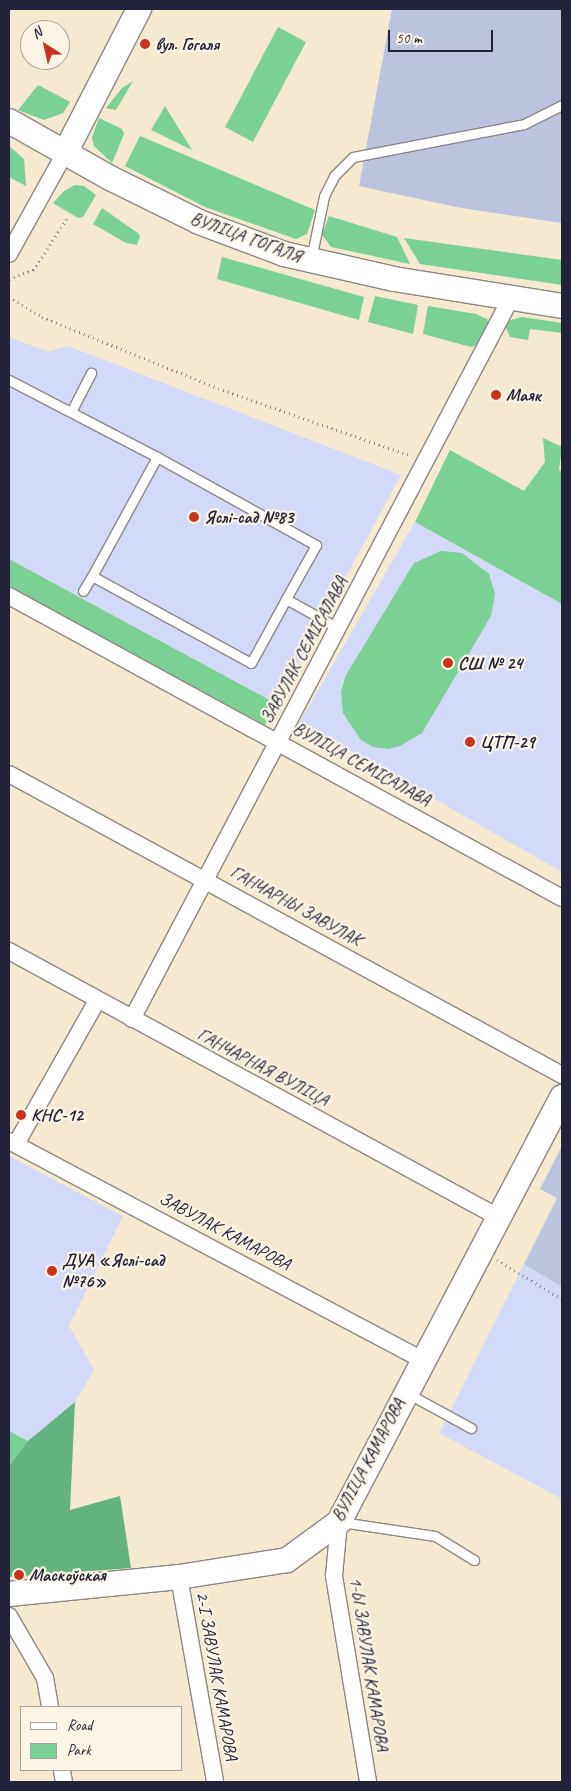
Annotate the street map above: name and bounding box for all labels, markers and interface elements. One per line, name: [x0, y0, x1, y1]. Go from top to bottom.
north arrow: [20, 20, 70, 70]
scale bar: [391, 20, 496, 52]
text: N: [28, 24, 45, 43]
text: 50 m: [396, 29, 422, 48]
place label: вул. Гогаля: [155, 33, 219, 55]
marker: вул. Гогаля: [139, 38, 151, 50]
street label: ВУЛІЦА ГОГАЛЯ: [188, 207, 304, 267]
place label: Маяк: [506, 384, 541, 406]
marker: Маяк: [490, 389, 502, 401]
place label: Яслі-сад №83: [204, 506, 293, 528]
marker: Яслі-сад №83: [188, 511, 200, 523]
street label: ЗАВУЛАК СЕМІСАЛАВА: [256, 573, 352, 727]
place label: СШ № 24: [458, 652, 522, 674]
marker: СШ № 24: [442, 657, 454, 669]
street label: ВУЛІЦА СЕМІСАЛАВА: [290, 717, 434, 811]
place label: ЦТП-29: [480, 731, 535, 753]
marker: ЦТП-29: [464, 736, 476, 748]
street label: ГАНЧАРНЫ ЗАВУЛАК: [227, 861, 365, 951]
street label: ГАНЧАРНАЯ ВУЛІЦА: [194, 1024, 332, 1110]
place label: КНС-12: [31, 1104, 83, 1126]
marker: КНС-12: [15, 1109, 27, 1121]
street label: ЗАВУЛАК КАМАРОВА: [155, 1187, 295, 1275]
place label: ДУА «Яслі-сад №76»: [62, 1250, 164, 1292]
marker: ДУА «Яслі-сад №76»: [46, 1265, 58, 1277]
street label: ВУЛІЦА КАМАРОВА: [326, 1395, 410, 1525]
place label: Маскоўская: [29, 1564, 106, 1586]
marker: Маскоўская: [13, 1569, 25, 1581]
street label: 1-Ы ЗАВУЛАК КАМАРОВА: [345, 1575, 393, 1753]
street label: 2-І ЗАВУЛАК КАМАРОВА: [191, 1590, 243, 1762]
legend: [20, 1706, 182, 1771]
text: Road: [67, 1716, 92, 1735]
text: Park: [67, 1741, 91, 1760]

